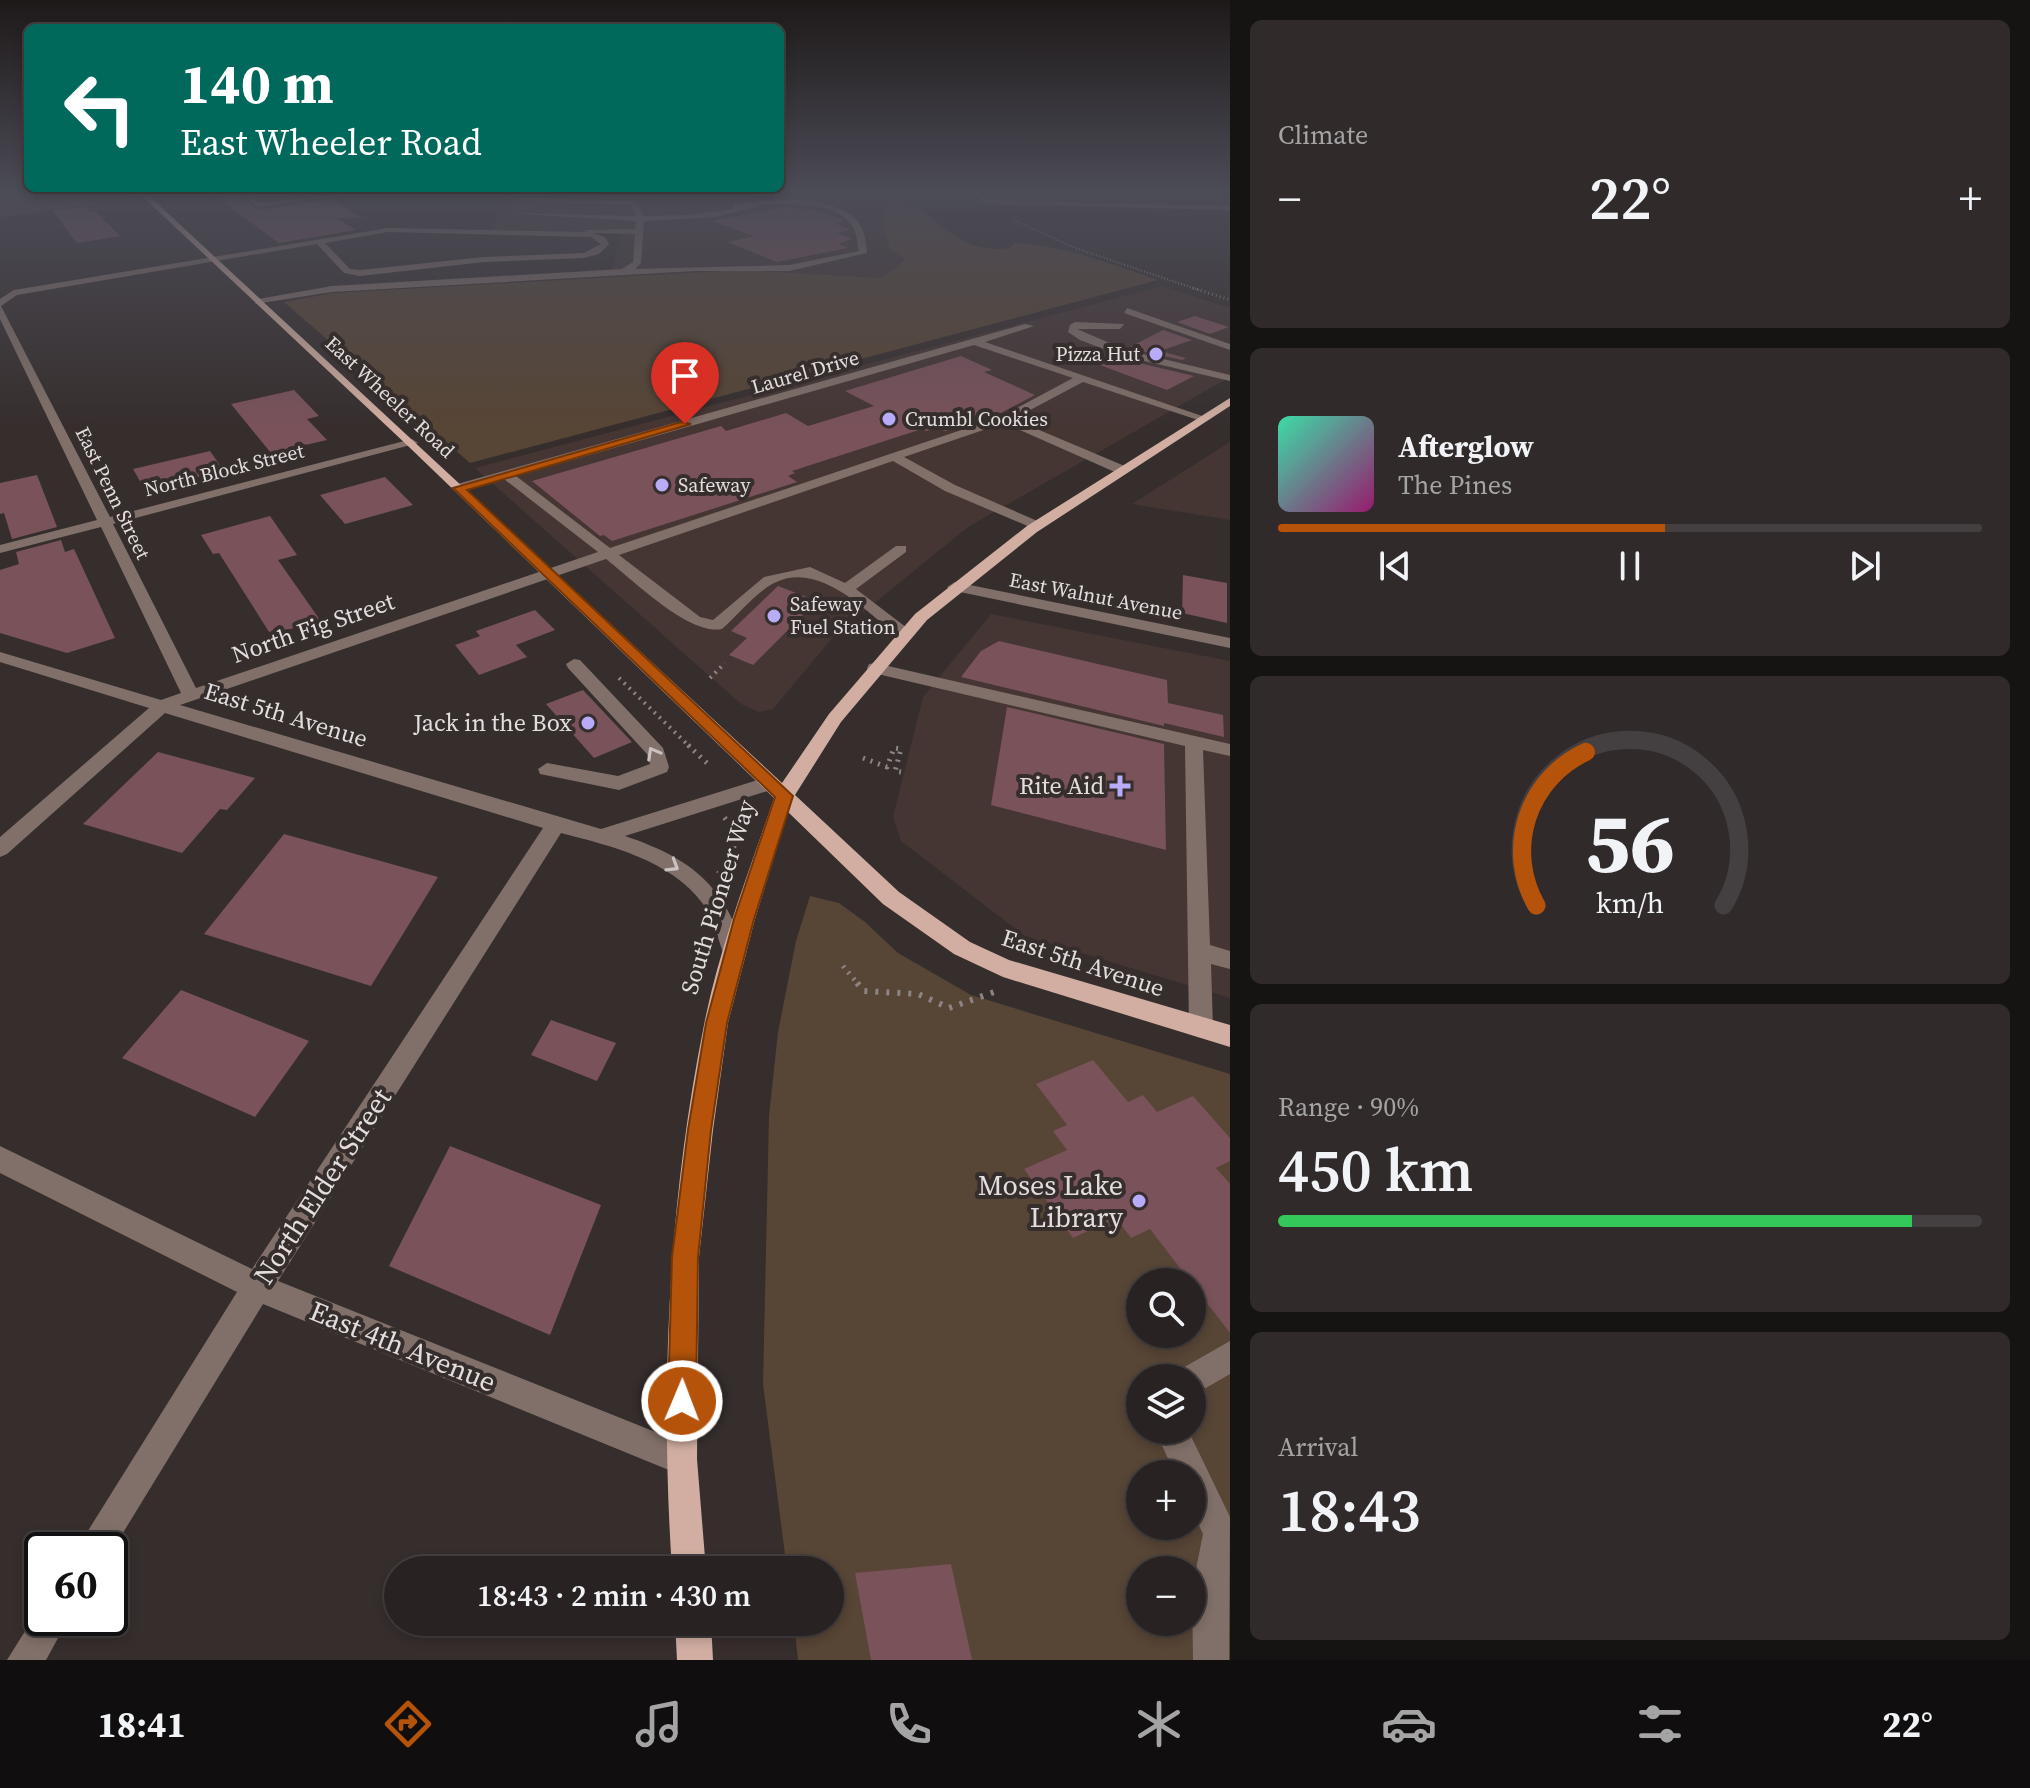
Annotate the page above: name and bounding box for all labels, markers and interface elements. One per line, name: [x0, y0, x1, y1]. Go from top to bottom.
text: 140 m: [180, 45, 334, 122]
icon: left: [48, 56, 152, 160]
text: Climate: [1278, 117, 1368, 153]
text: East Wheeler Road: [180, 118, 482, 167]
text: 22°: [1589, 157, 1671, 239]
text: −: [1278, 168, 1301, 229]
text: +: [1959, 168, 1982, 229]
street label: East Wheeler Road: [319, 330, 461, 465]
place label: Pizza Hut: [1055, 340, 1140, 368]
pin: [651, 342, 719, 424]
street label: Laurel Drive: [748, 343, 862, 401]
marker: Pizza Hut: [1147, 345, 1165, 363]
icon: arrive: [663, 354, 707, 398]
place label: Crumbl Cookies: [905, 405, 1048, 433]
marker: Crumbl Cookies: [880, 410, 898, 428]
street label: East Penn Street: [69, 422, 157, 564]
text: Afterglow: [1398, 426, 1534, 467]
street label: North Block Street: [141, 437, 307, 503]
text: The Pines: [1398, 467, 1512, 503]
place label: Safeway: [678, 471, 751, 499]
marker: Safeway: [653, 476, 671, 494]
icon: previous: [1373, 544, 1417, 588]
icon: pause: [1608, 544, 1652, 588]
icon: next: [1843, 544, 1887, 588]
street label: East Walnut Avenue: [1007, 565, 1185, 627]
street label: North Fig Street: [227, 584, 399, 671]
place label: Safeway Fuel Station: [790, 590, 896, 641]
marker: Safeway Fuel Station: [765, 607, 783, 625]
street label: East 5th Avenue: [200, 674, 372, 755]
place label: Jack in the Box: [413, 706, 572, 739]
marker: Jack in the Box: [579, 714, 597, 732]
one-way arrow: [648, 747, 663, 761]
place label: Rite Aid: [1019, 769, 1104, 802]
marker: Rite Aid: [1111, 777, 1129, 795]
text: 56: [1585, 786, 1675, 900]
street label: South Pioneer Way: [672, 795, 763, 998]
one-way arrow: [664, 856, 679, 871]
text: km/h: [1596, 883, 1664, 923]
street label: East 5th Avenue: [998, 921, 1169, 1004]
street label: North Elder Street: [244, 1080, 400, 1291]
text: Range · 90%: [1278, 1089, 1419, 1125]
text: 450 km: [1278, 1129, 1474, 1211]
place label: Moses Lake Library: [978, 1166, 1124, 1236]
marker: Moses Lake Library: [1130, 1192, 1148, 1210]
map controls: [1126, 1268, 1206, 1636]
button: search: [1126, 1268, 1206, 1348]
street label: East 4th Avenue: [304, 1291, 502, 1401]
position arrow: [640, 1359, 724, 1443]
button: layers: [1126, 1364, 1206, 1444]
text: Arrival: [1278, 1429, 1358, 1465]
button: +: [1126, 1460, 1206, 1540]
text: 18:43: [1278, 1469, 1421, 1551]
speed limit sign: 60: [24, 1532, 128, 1636]
button: −: [1126, 1556, 1206, 1636]
text: 18:43 · 2 min · 430 m: [477, 1575, 751, 1616]
icon: directions: [380, 1696, 436, 1752]
icon: music: [631, 1696, 687, 1752]
icon: phone: [881, 1696, 937, 1752]
icon: climate: [1131, 1696, 1187, 1752]
icon: car: [1381, 1696, 1437, 1752]
icon: filters: [1632, 1696, 1688, 1752]
text: 18:41: [97, 1700, 186, 1749]
text: 22°: [1882, 1700, 1933, 1749]

